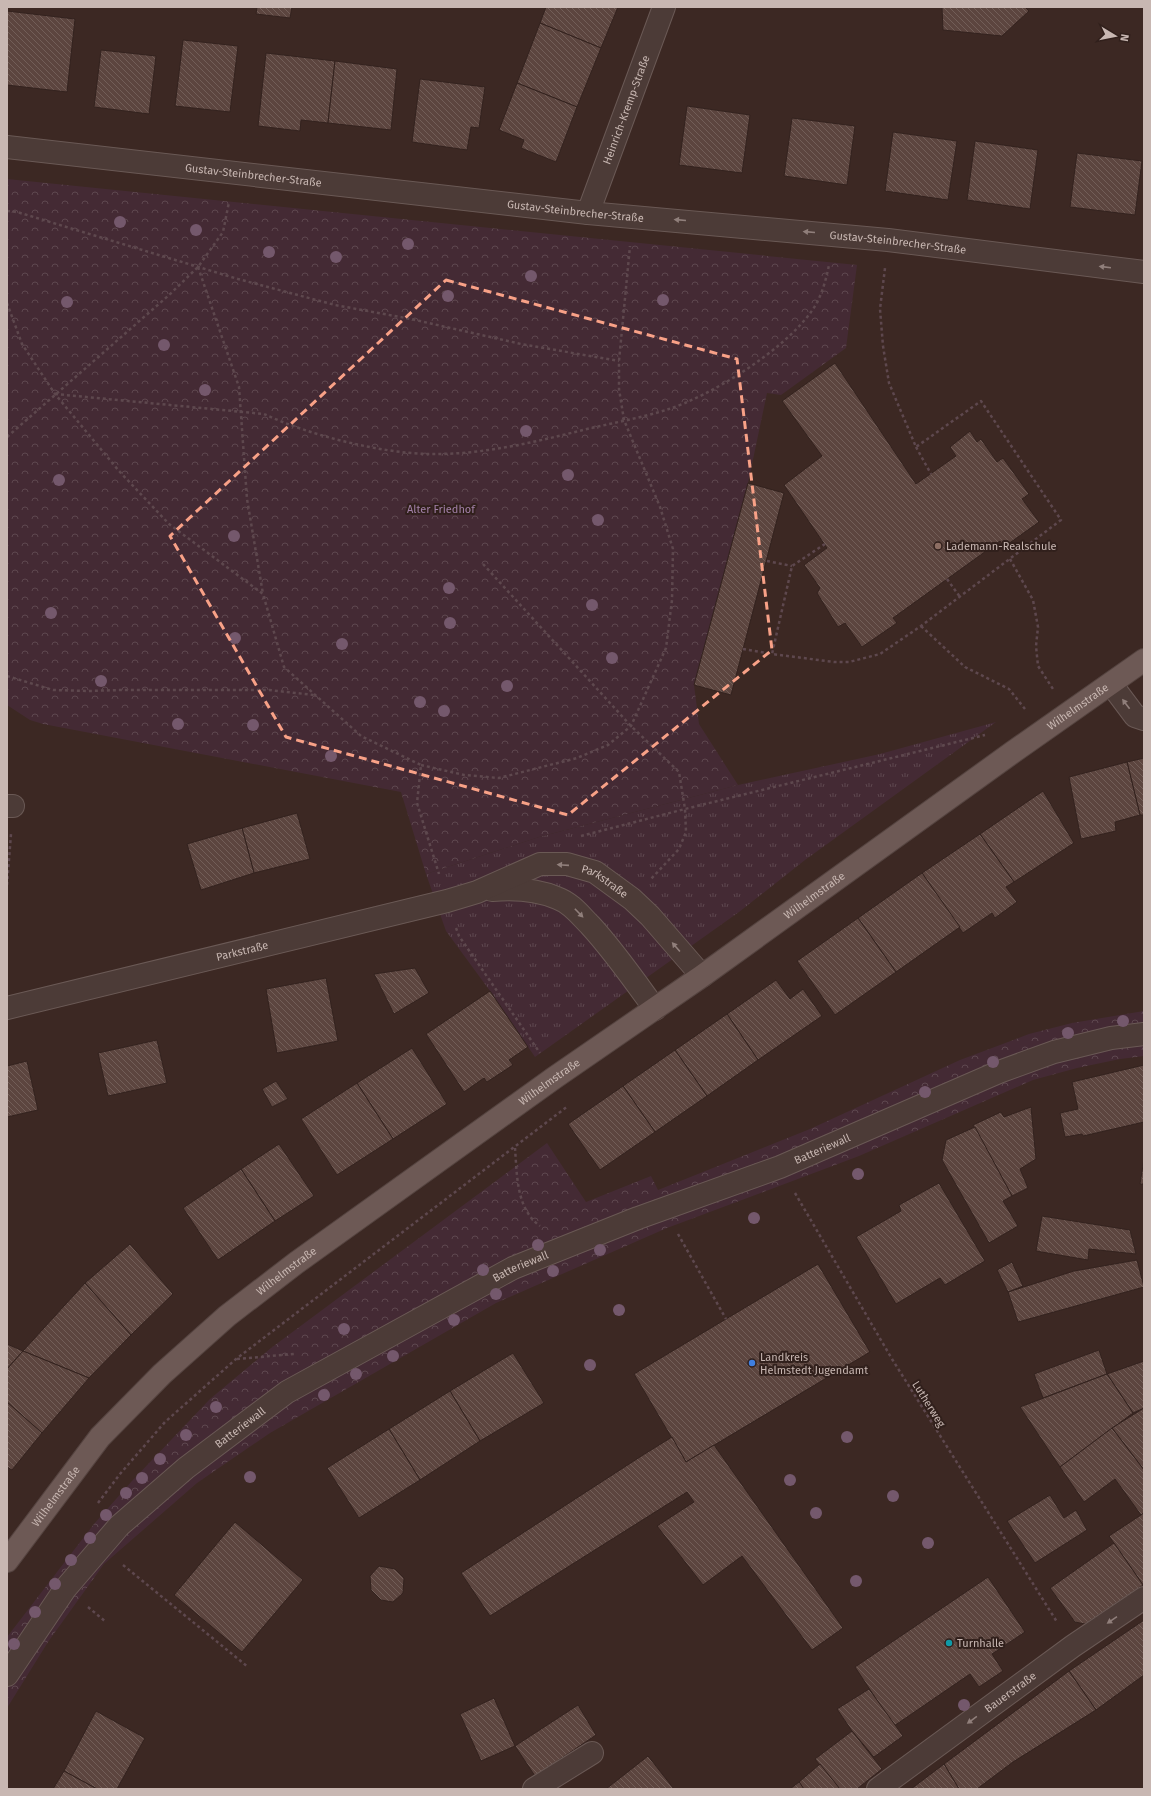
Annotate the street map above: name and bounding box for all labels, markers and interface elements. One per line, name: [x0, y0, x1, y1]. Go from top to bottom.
north arrow: [1095, 16, 1135, 56]
text: N: [1117, 33, 1131, 42]
street label: Heinrich-Kremp-Straße: [600, 54, 653, 166]
street label: Gustav-Steinbrecher-Straße: [184, 161, 322, 190]
street label: Gustav-Steinbrecher-Straße: [506, 198, 644, 225]
one-way arrow: [674, 217, 686, 224]
one-way arrow: [803, 229, 815, 236]
street label: Gustav-Steinbrecher-Straße: [829, 229, 967, 257]
one-way arrow: [1099, 264, 1111, 270]
park label: Alter Friedhof: [407, 503, 476, 516]
place label: Lademann-Realschule: [946, 540, 1057, 553]
marker: Lademann-Realschule: [933, 541, 943, 551]
street label: Wilhelmstraße: [1045, 681, 1111, 733]
one-way arrow: [1121, 698, 1130, 709]
one-way arrow: [557, 861, 569, 868]
street label: Parkstraße: [580, 862, 630, 901]
street label: Wilhelmstraße: [781, 869, 848, 922]
one-way arrow: [574, 908, 584, 918]
street label: Parkstraße: [215, 939, 270, 964]
one-way arrow: [672, 942, 681, 952]
street label: Wilhelmstraße: [516, 1056, 583, 1108]
street label: Batteriewall: [792, 1131, 852, 1167]
street label: Wilhelmstraße: [254, 1244, 319, 1298]
street label: Batteriewall: [490, 1249, 550, 1285]
place label: Landkreis Helmstedt Jugendamt: [760, 1351, 868, 1377]
marker: Landkreis Helmstedt Jugendamt: [747, 1358, 757, 1368]
street label: Lutherweg: [909, 1379, 948, 1430]
street label: Batteriewall: [213, 1404, 268, 1451]
street label: Wilhelmstraße: [29, 1464, 83, 1529]
one-way arrow: [1107, 1616, 1117, 1624]
place label: Turnhalle: [957, 1637, 1004, 1650]
marker: Turnhalle: [944, 1638, 954, 1648]
street label: Bauerstraße: [982, 1669, 1039, 1716]
one-way arrow: [967, 1716, 977, 1724]

